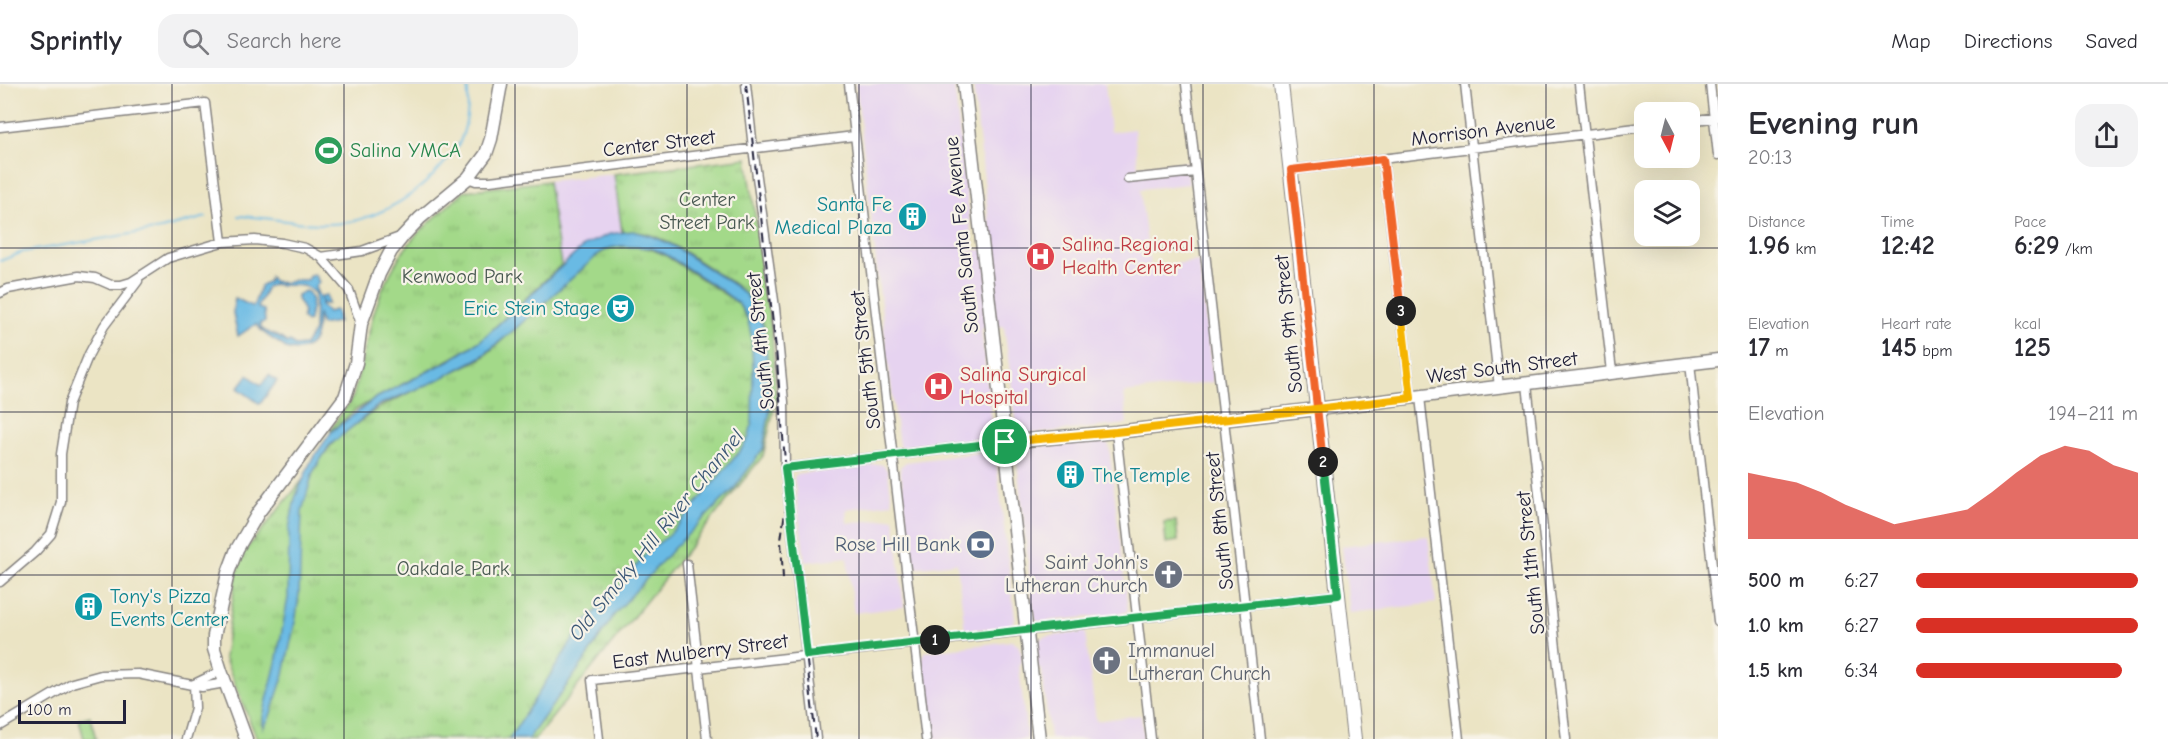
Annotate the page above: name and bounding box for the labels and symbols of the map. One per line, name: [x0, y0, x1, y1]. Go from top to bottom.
north arrow: [1634, 102, 1700, 168]
street label: Morrison Avenue: [1410, 110, 1557, 151]
street label: Center Street: [601, 125, 718, 162]
sports icon: Salina YMCA: [313, 134, 345, 166]
street label: South Santa Fe Avenue: [940, 136, 983, 334]
place label: Salina YMCA: [350, 139, 461, 162]
park label: Center Street Park: [659, 188, 755, 234]
place label: Santa Fe Medical Plaza: [775, 193, 892, 239]
building icon: Santa Fe Medical Plaza: [897, 200, 929, 232]
place label: Salina Regional Health Center: [1062, 233, 1194, 279]
hospital icon: Salina Regional Health Center: [1025, 240, 1057, 272]
street label: South 9th Street: [1270, 252, 1307, 394]
park label: Kenwood Park: [402, 265, 523, 288]
street label: South 4th Street: [742, 270, 779, 411]
street label: South 5th Street: [845, 288, 885, 430]
theatre icon: Eric Stein Stage: [605, 292, 637, 324]
pin: 3: [1386, 296, 1416, 326]
place label: Eric Stein Stage: [464, 297, 600, 320]
street label: West South Street: [1425, 347, 1580, 388]
place label: Salina Surgical Hospital: [960, 363, 1086, 409]
hospital icon: Salina Surgical Hospital: [923, 370, 955, 402]
pin: [979, 416, 1030, 467]
water label: Old Smoky Hill River Channel: [564, 424, 749, 645]
pin: 2: [1308, 447, 1338, 477]
street label: South 8th Street: [1201, 450, 1238, 591]
building icon: The Temple: [1055, 459, 1087, 491]
place label: The Temple: [1092, 464, 1190, 487]
street label: South 11th Street: [1511, 489, 1549, 636]
bank icon: Rose Hill Bank: [965, 528, 997, 560]
place label: Rose Hill Bank: [835, 533, 960, 556]
place label: Saint John's Lutheran Church: [1005, 551, 1148, 597]
park label: Oakdale Park: [397, 557, 510, 580]
church icon: Saint John's Lutheran Church: [1153, 558, 1185, 590]
place label: Tony's Pizza Events Center: [110, 585, 228, 631]
building icon: Tony's Pizza Events Center: [73, 591, 105, 623]
pin: 1: [920, 625, 950, 655]
street label: East Mulberry Street: [611, 629, 790, 674]
place label: Immanuel Lutheran Church: [1128, 639, 1271, 685]
church icon: Immanuel Lutheran Church: [1091, 645, 1123, 677]
scale bar: [18, 697, 126, 724]

